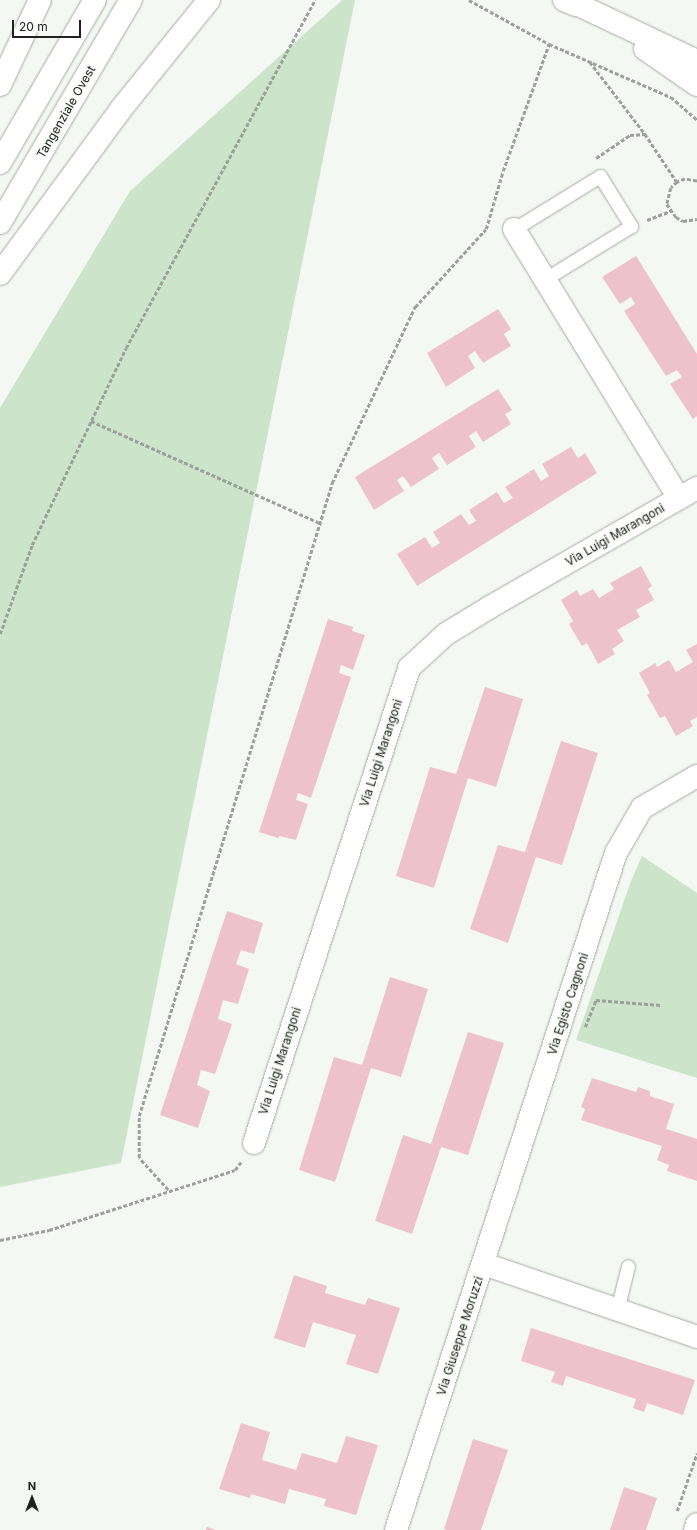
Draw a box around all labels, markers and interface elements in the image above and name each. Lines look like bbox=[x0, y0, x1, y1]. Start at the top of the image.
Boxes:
scale bar bbox=[14, 12, 83, 38]
text: 20 m bbox=[19, 19, 48, 34]
street label: Tangenziale Ovest bbox=[34, 63, 98, 161]
street label: Via Luigi Marangoni bbox=[563, 501, 667, 569]
street label: Via Luigi Marangoni bbox=[357, 697, 405, 809]
street label: Via Egisto Cagnoni bbox=[545, 951, 591, 1057]
street label: Via Luigi Marangoni bbox=[256, 1005, 304, 1117]
street label: Via Giuseppe Moruzzi bbox=[434, 1275, 486, 1397]
north arrow bbox=[12, 1478, 52, 1518]
text: N bbox=[28, 1479, 36, 1493]

